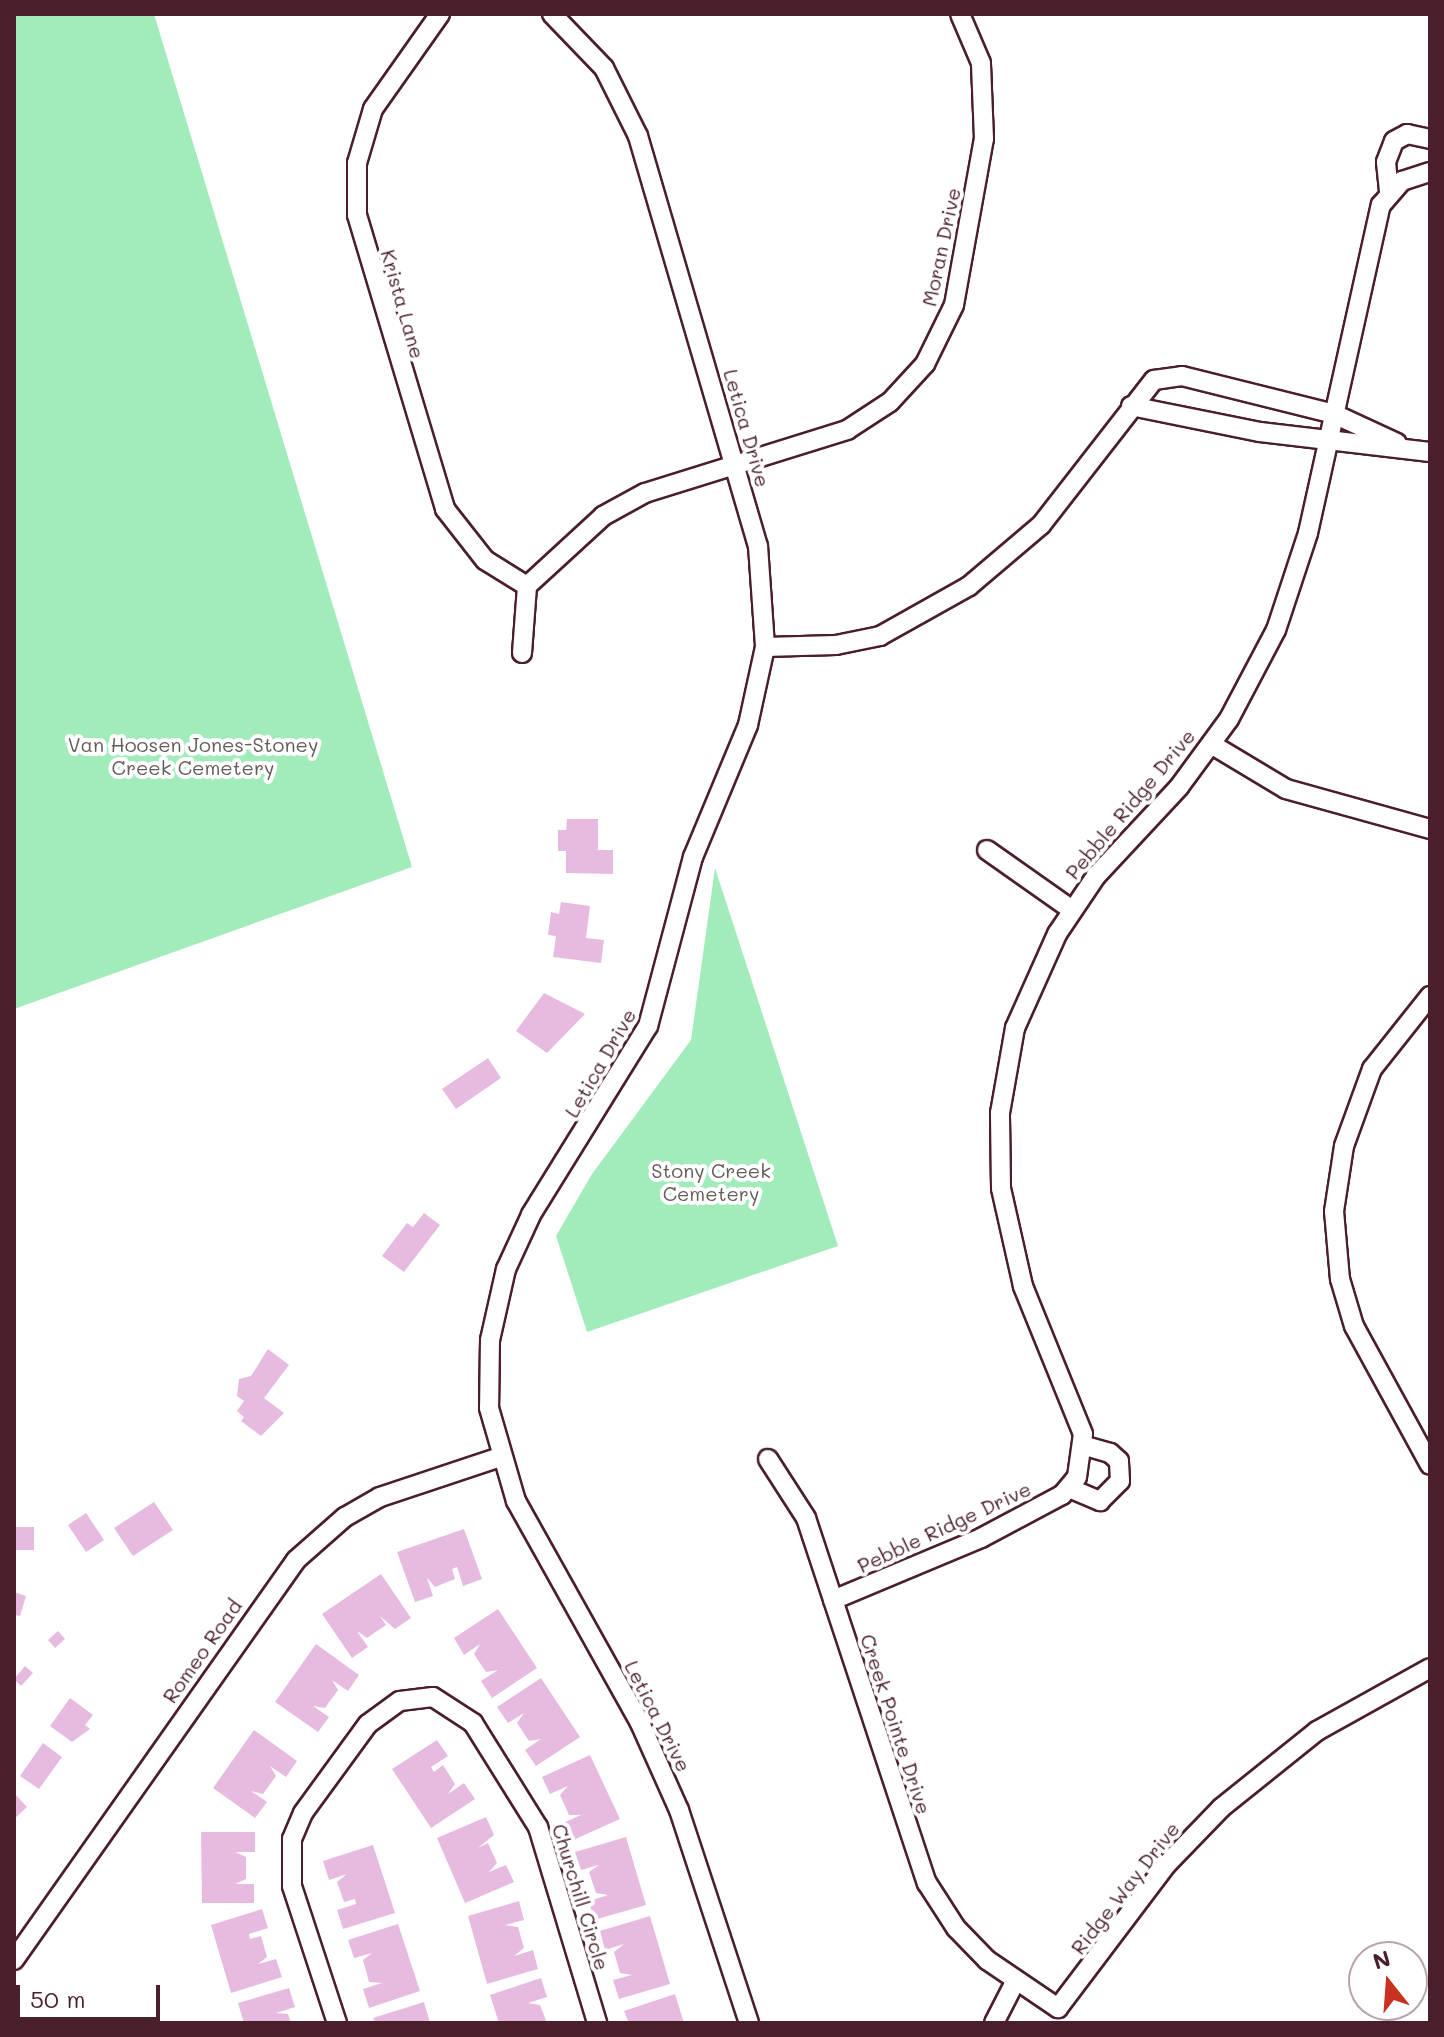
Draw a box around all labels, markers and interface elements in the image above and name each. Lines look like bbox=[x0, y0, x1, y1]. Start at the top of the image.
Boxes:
street label: Moran Drive bbox=[917, 186, 965, 308]
street label: Krista Lane bbox=[376, 247, 430, 361]
street label: Letica Drive bbox=[719, 366, 775, 490]
street label: Pebble Ridge Drive bbox=[1060, 724, 1200, 884]
park label: Van Hoosen Jones-Stoney Creek Cemetery bbox=[68, 732, 318, 779]
street label: Letica Drive bbox=[559, 1004, 641, 1122]
park label: Stony Creek Cemetery bbox=[651, 1159, 771, 1206]
street label: Pebble Ridge Drive bbox=[853, 1476, 1035, 1578]
street label: Romeo Road bbox=[157, 1595, 247, 1707]
street label: Creek Pointe Drive bbox=[856, 1631, 936, 1817]
street label: Letica Drive bbox=[620, 1657, 696, 1775]
street label: Ridge Way Drive bbox=[1066, 1817, 1184, 1959]
street label: Churchill Circle bbox=[547, 1821, 615, 1973]
north arrow bbox=[1348, 1941, 1428, 2021]
text: N bbox=[1369, 1943, 1394, 1976]
scale bar bbox=[20, 1969, 164, 2019]
text: 50 m bbox=[30, 1983, 86, 2014]

